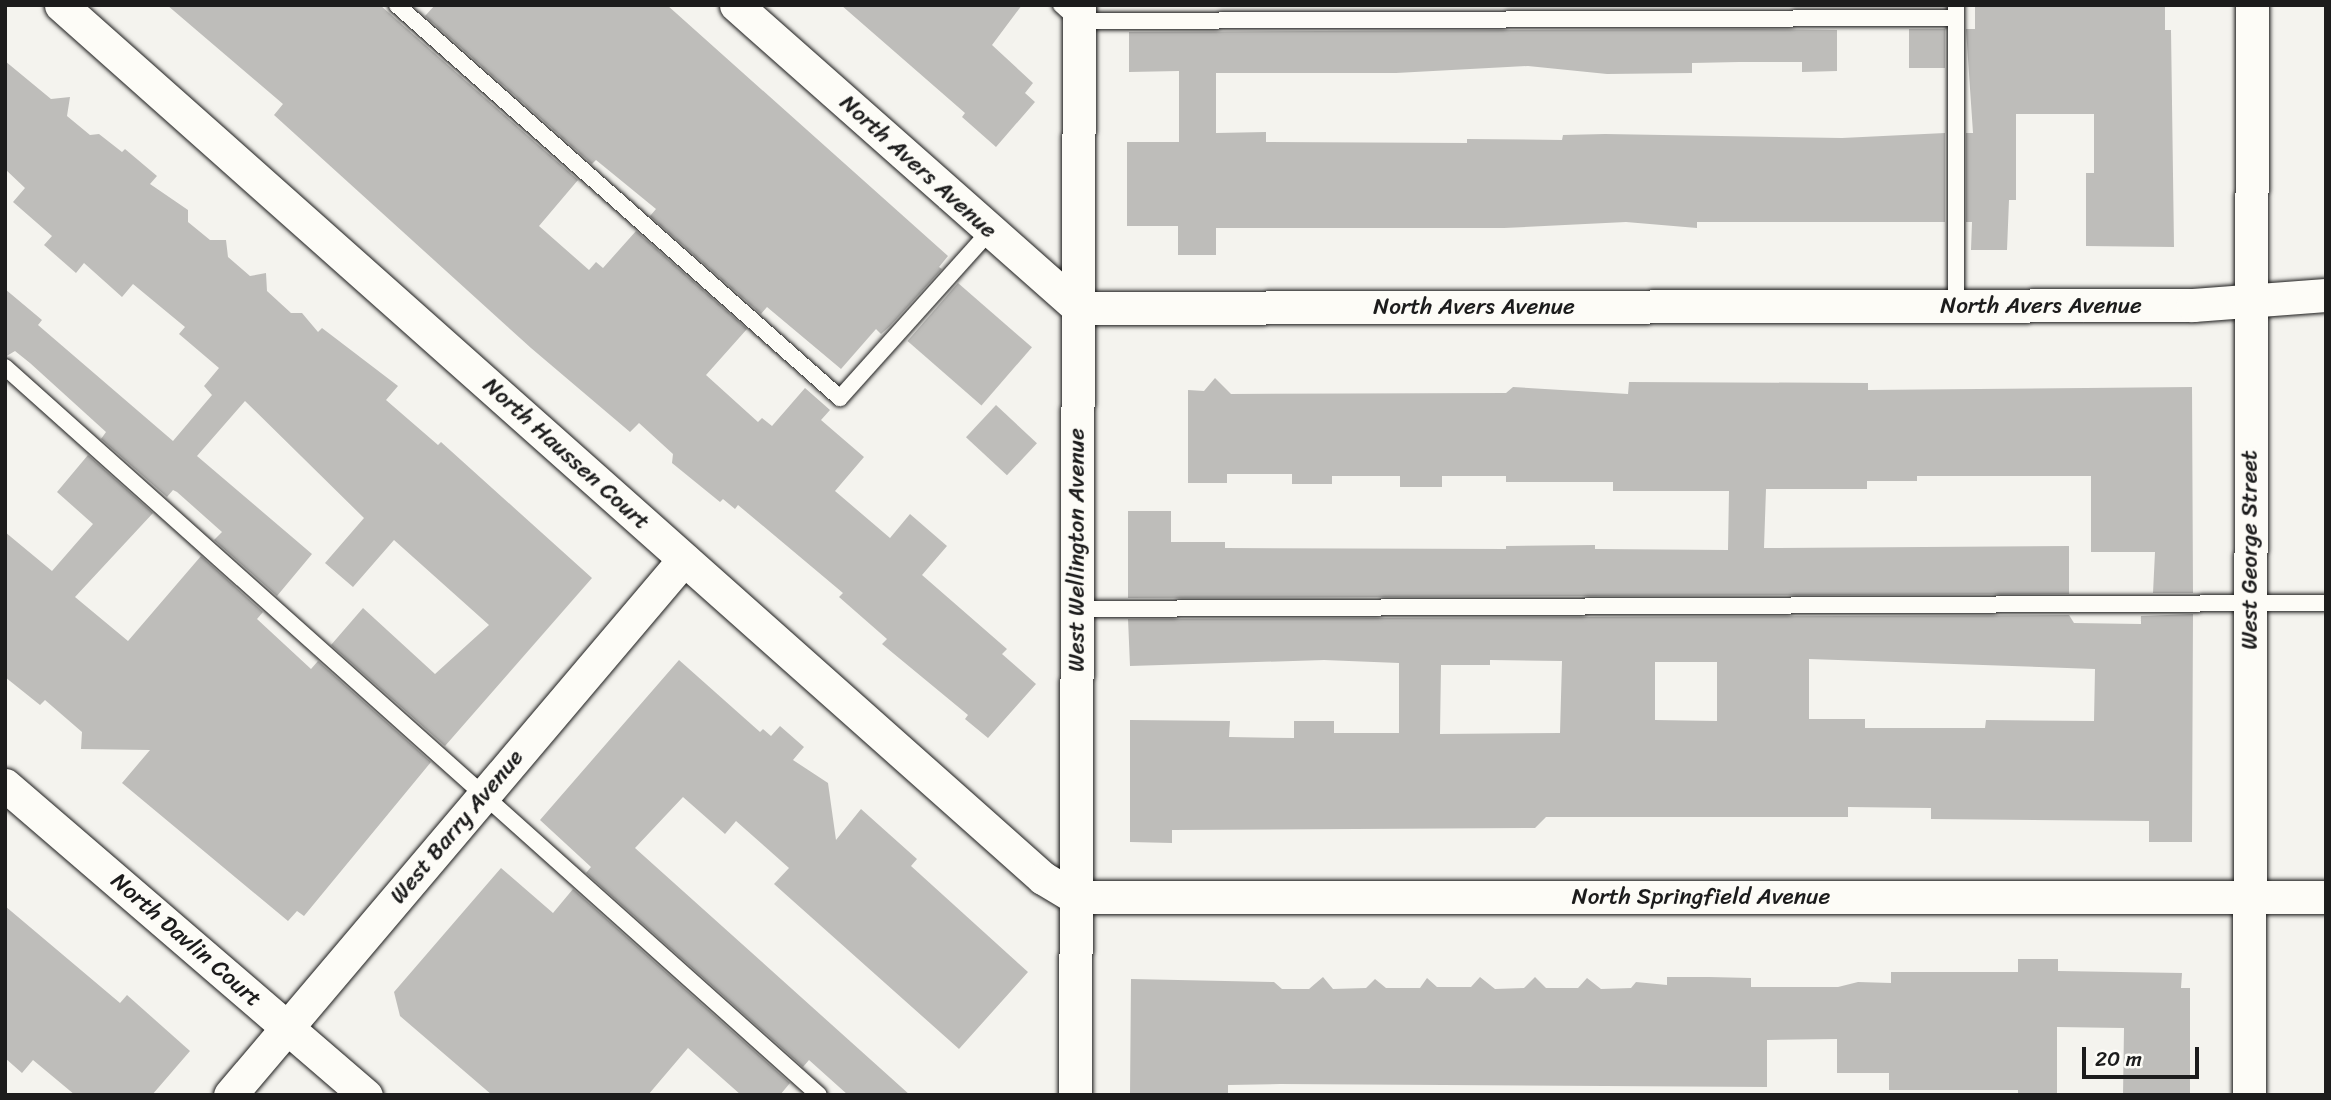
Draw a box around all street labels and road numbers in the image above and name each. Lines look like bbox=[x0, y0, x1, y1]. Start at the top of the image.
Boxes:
street label: North Avers Avenue bbox=[834, 89, 1002, 245]
street label: North Avers Avenue bbox=[1941, 292, 2141, 320]
street label: North Avers Avenue bbox=[1374, 293, 1574, 321]
street label: North Haussen Court bbox=[477, 372, 655, 536]
street label: West Wellington Avenue bbox=[1063, 429, 1091, 671]
street label: West George Street bbox=[2236, 451, 2264, 649]
street label: West Barry Avenue bbox=[385, 744, 529, 910]
street label: North Davlin Court bbox=[105, 867, 267, 1013]
street label: North Springfield Avenue bbox=[1572, 883, 1830, 911]

